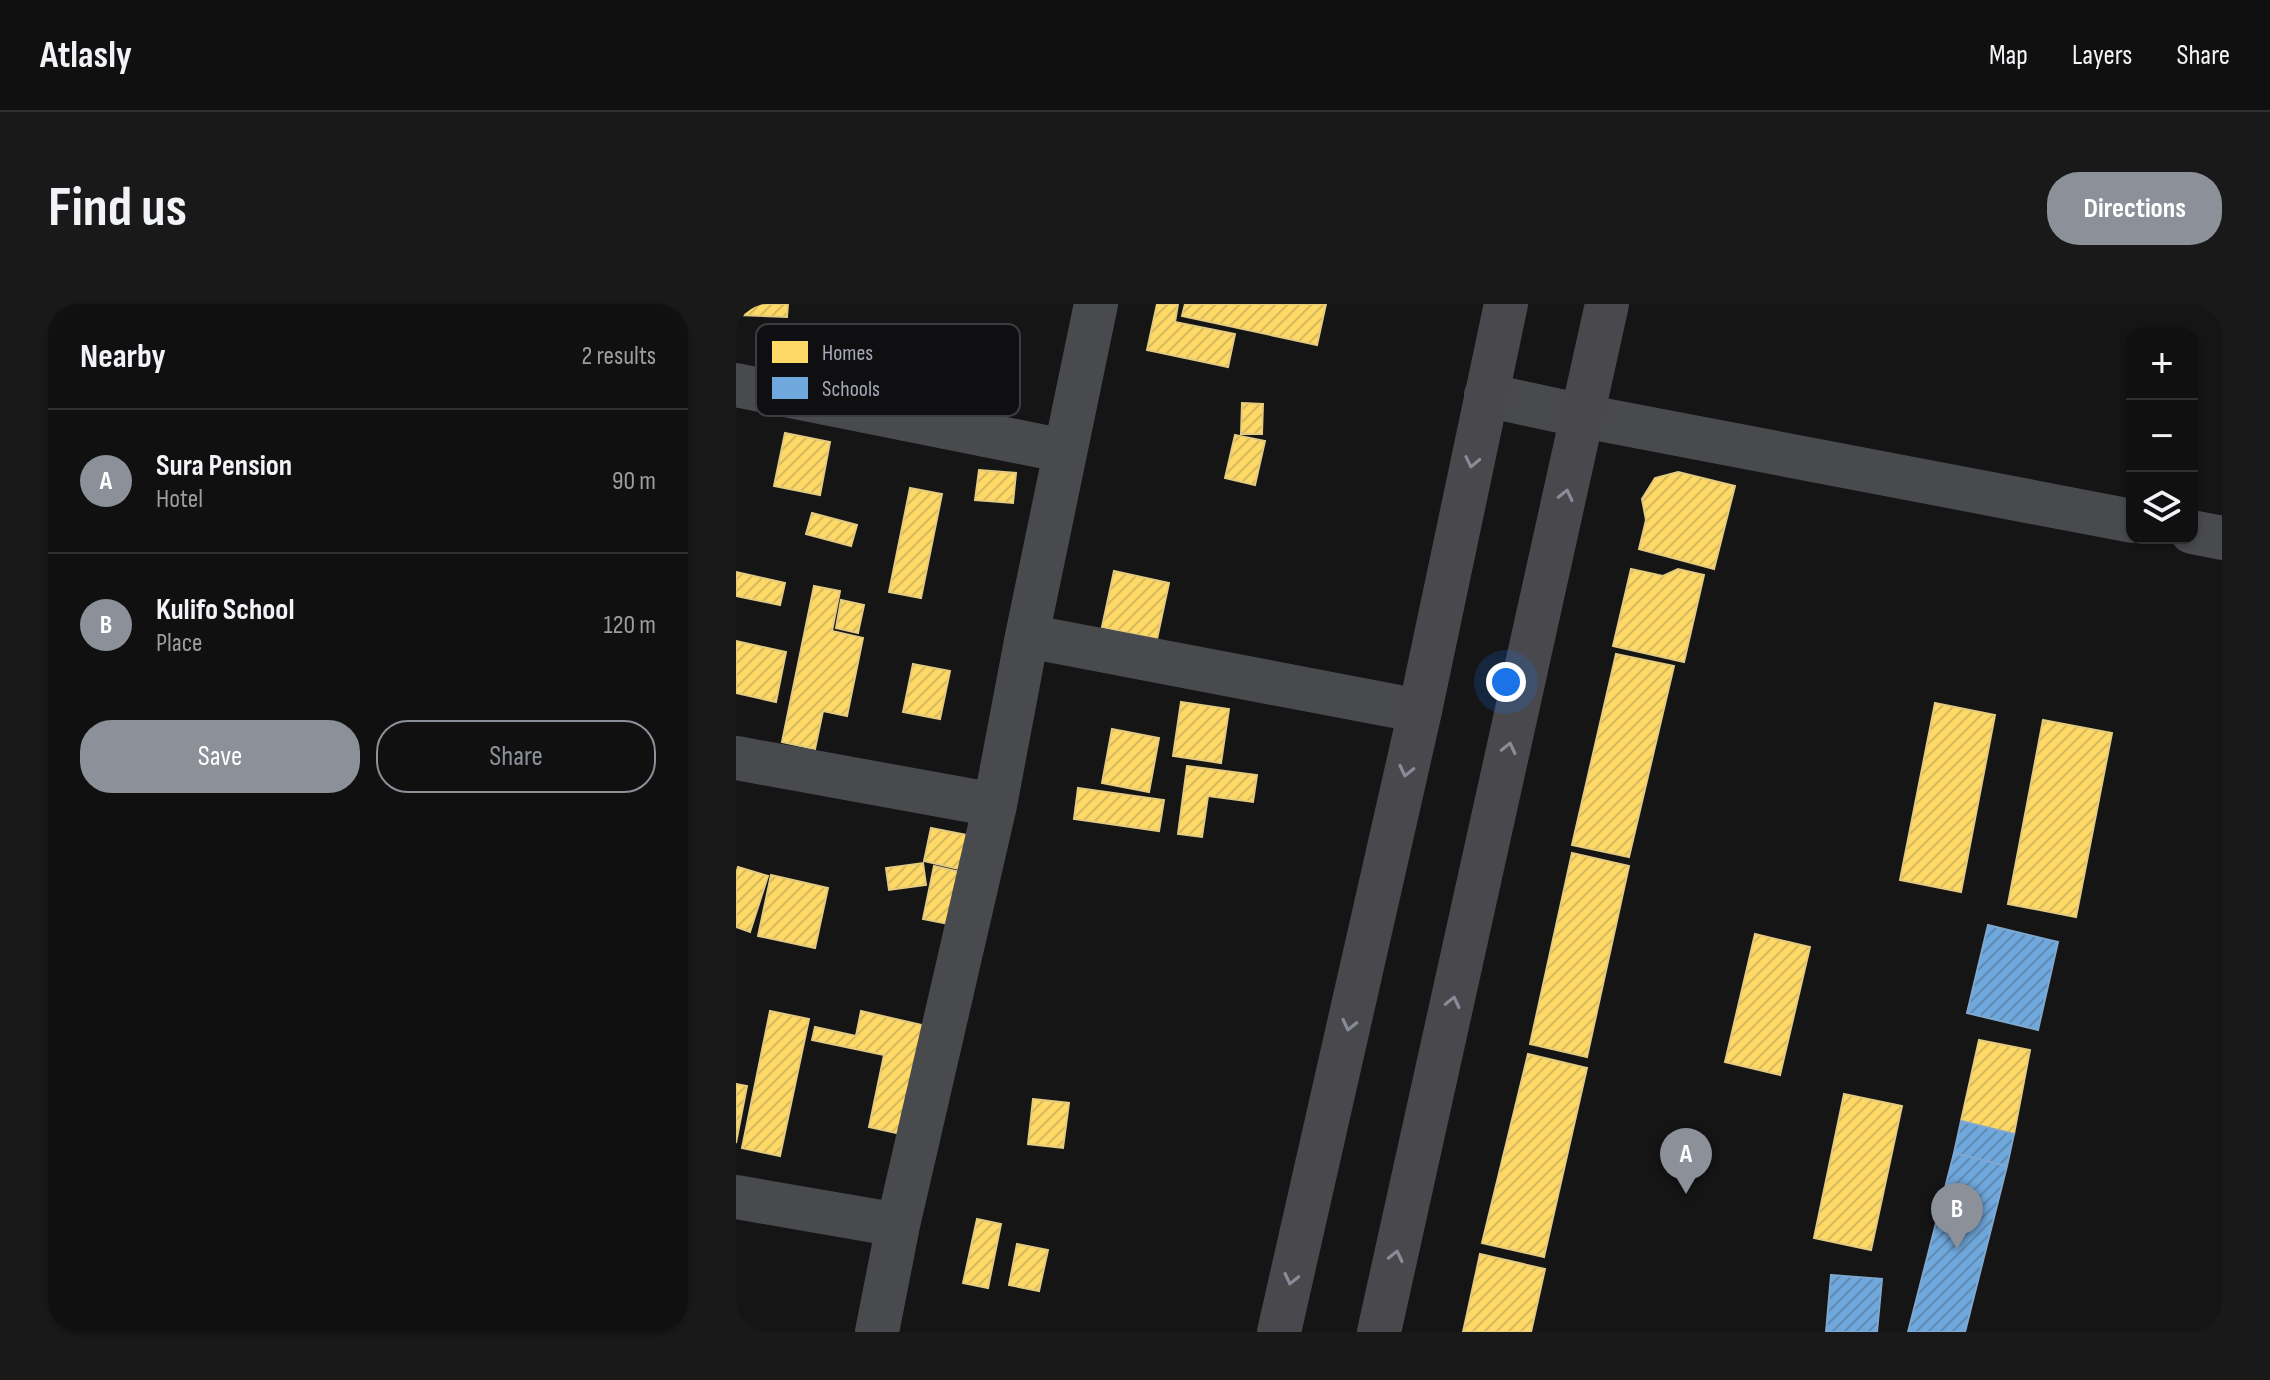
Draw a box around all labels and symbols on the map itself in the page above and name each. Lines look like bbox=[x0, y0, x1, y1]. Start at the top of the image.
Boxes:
legend bbox=[756, 324, 1020, 416]
text: Homes bbox=[822, 340, 873, 367]
text: Schools bbox=[822, 376, 880, 403]
one-way arrow bbox=[1464, 455, 1481, 469]
one-way arrow bbox=[1557, 488, 1574, 502]
your location bbox=[1486, 662, 1526, 702]
one-way arrow bbox=[1500, 742, 1517, 756]
one-way arrow bbox=[1398, 764, 1415, 778]
one-way arrow bbox=[1444, 996, 1461, 1009]
one-way arrow bbox=[1341, 1018, 1358, 1031]
pin: A bbox=[1660, 1128, 1712, 1194]
pin: B bbox=[1931, 1183, 1983, 1249]
one-way arrow bbox=[1387, 1250, 1404, 1263]
one-way arrow bbox=[1283, 1271, 1300, 1285]

